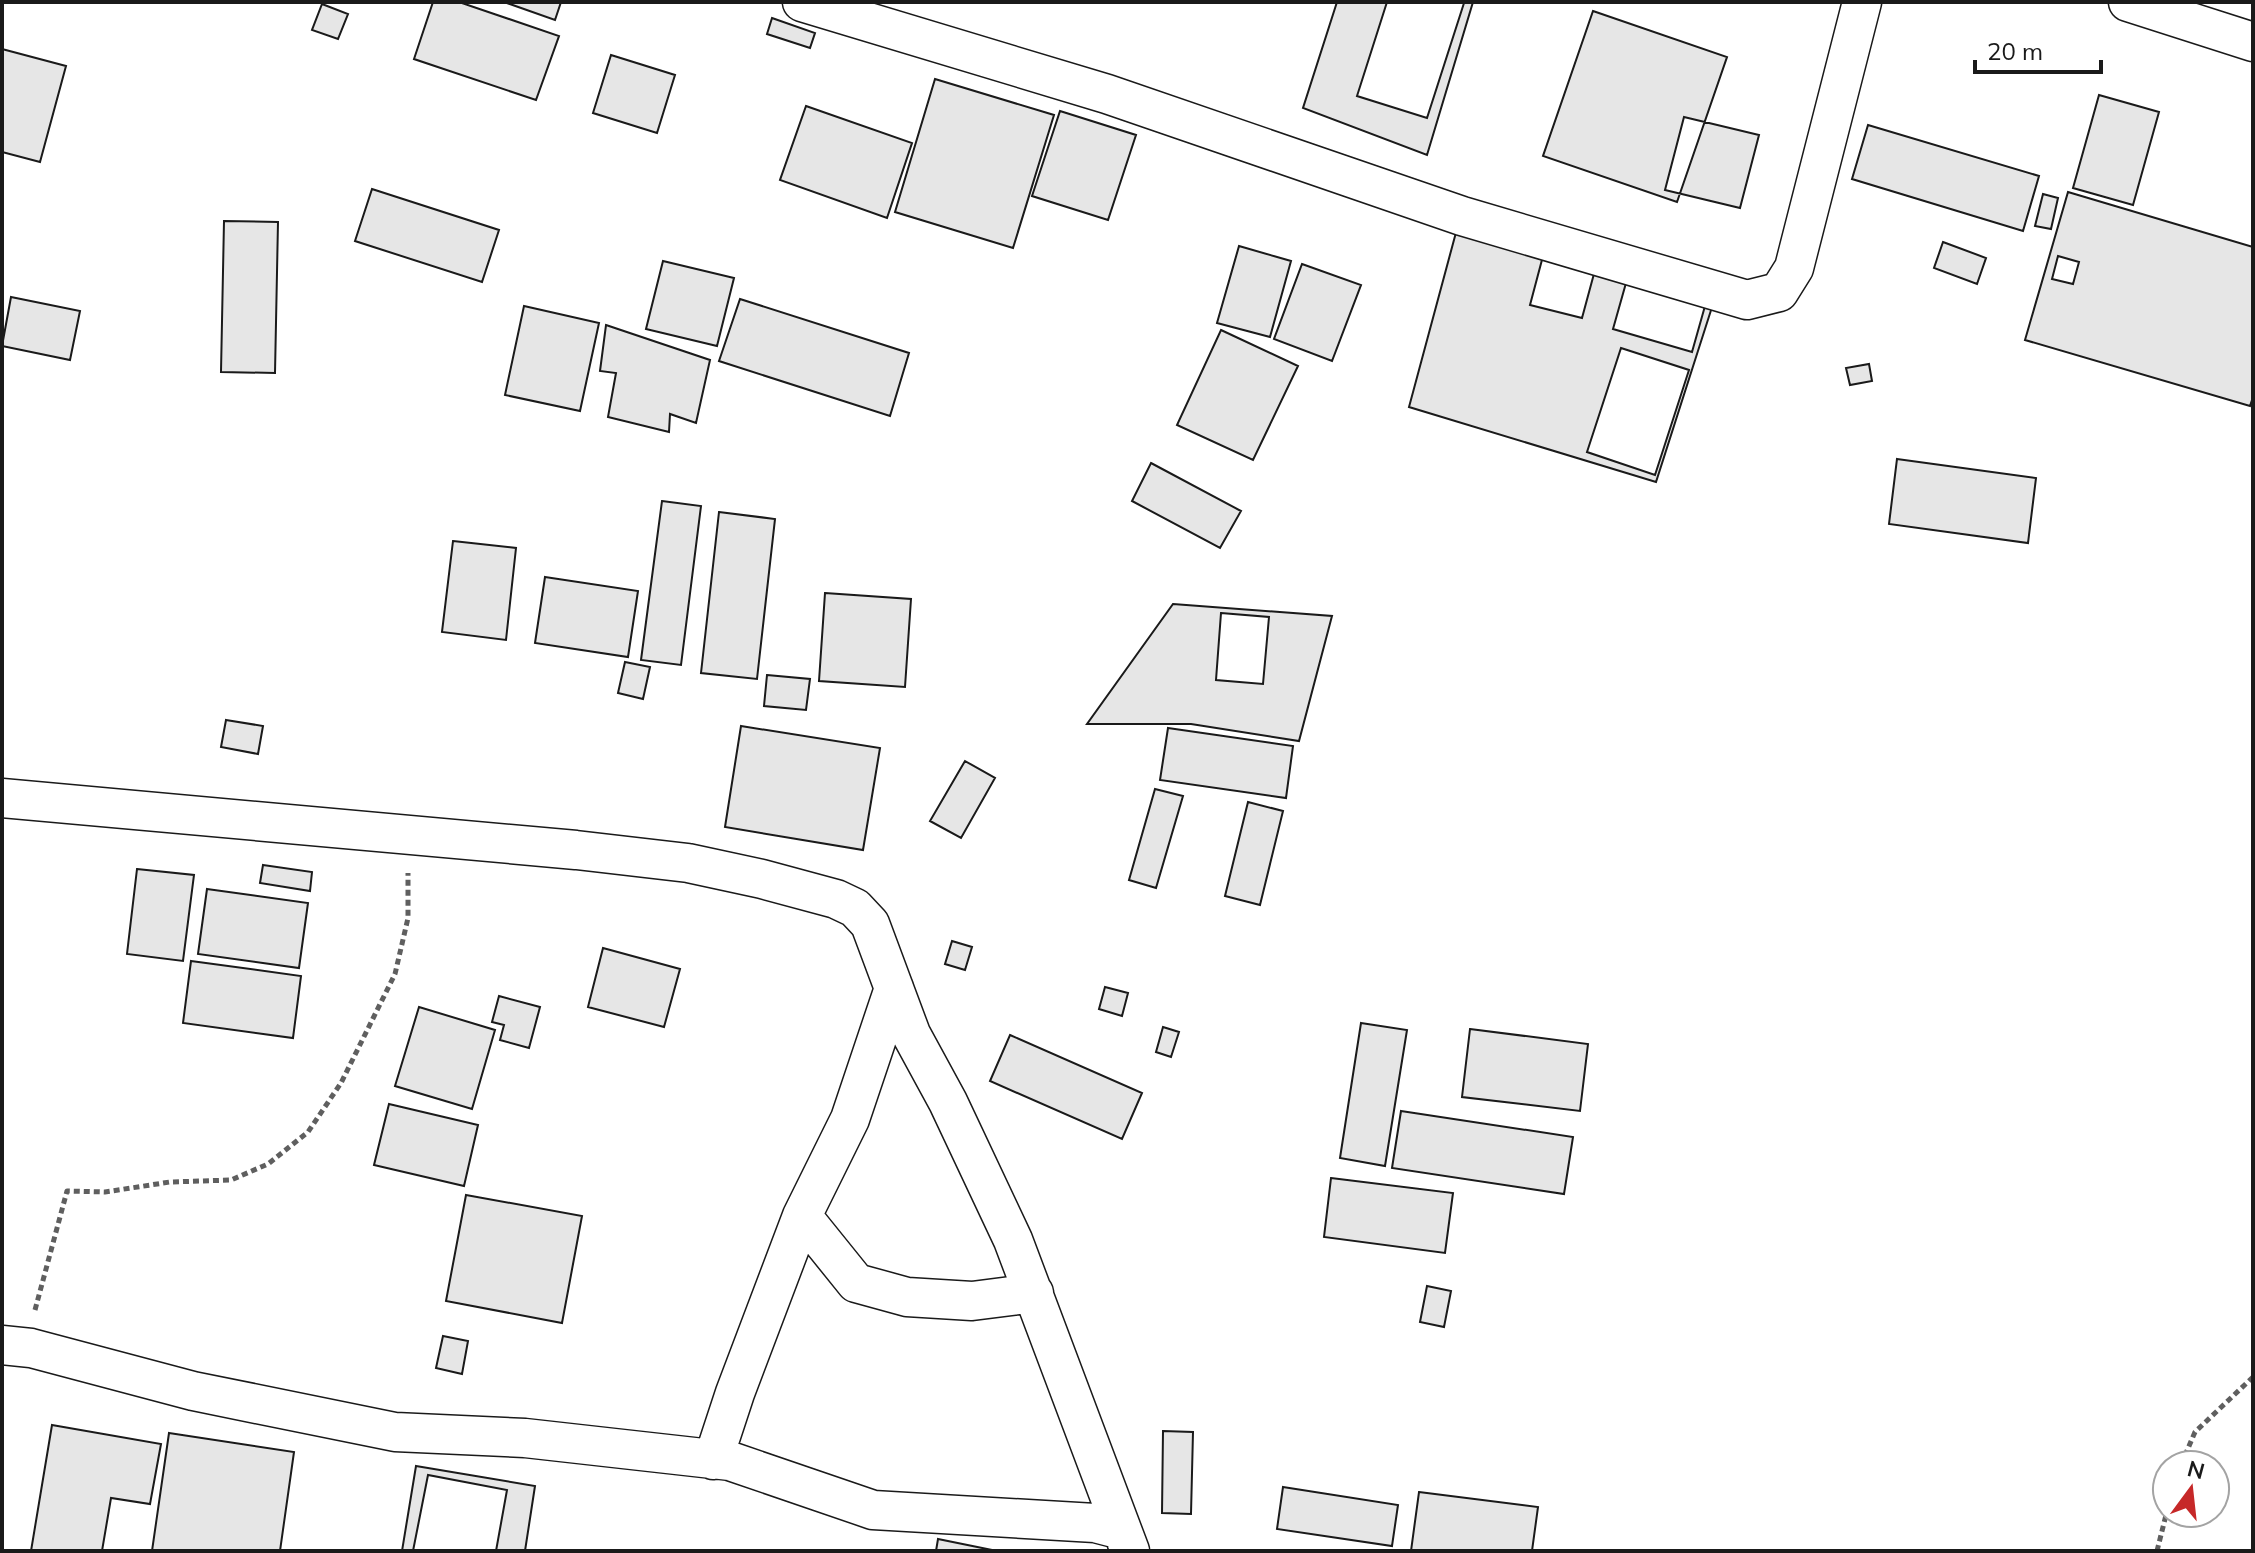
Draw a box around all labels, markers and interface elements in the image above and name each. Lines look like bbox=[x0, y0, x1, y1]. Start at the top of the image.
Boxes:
scale bar bbox=[1975, 24, 2101, 74]
text: 20 m bbox=[1987, 36, 2043, 66]
north arrow bbox=[2151, 1449, 2231, 1529]
text: N bbox=[2185, 1454, 2208, 1485]

